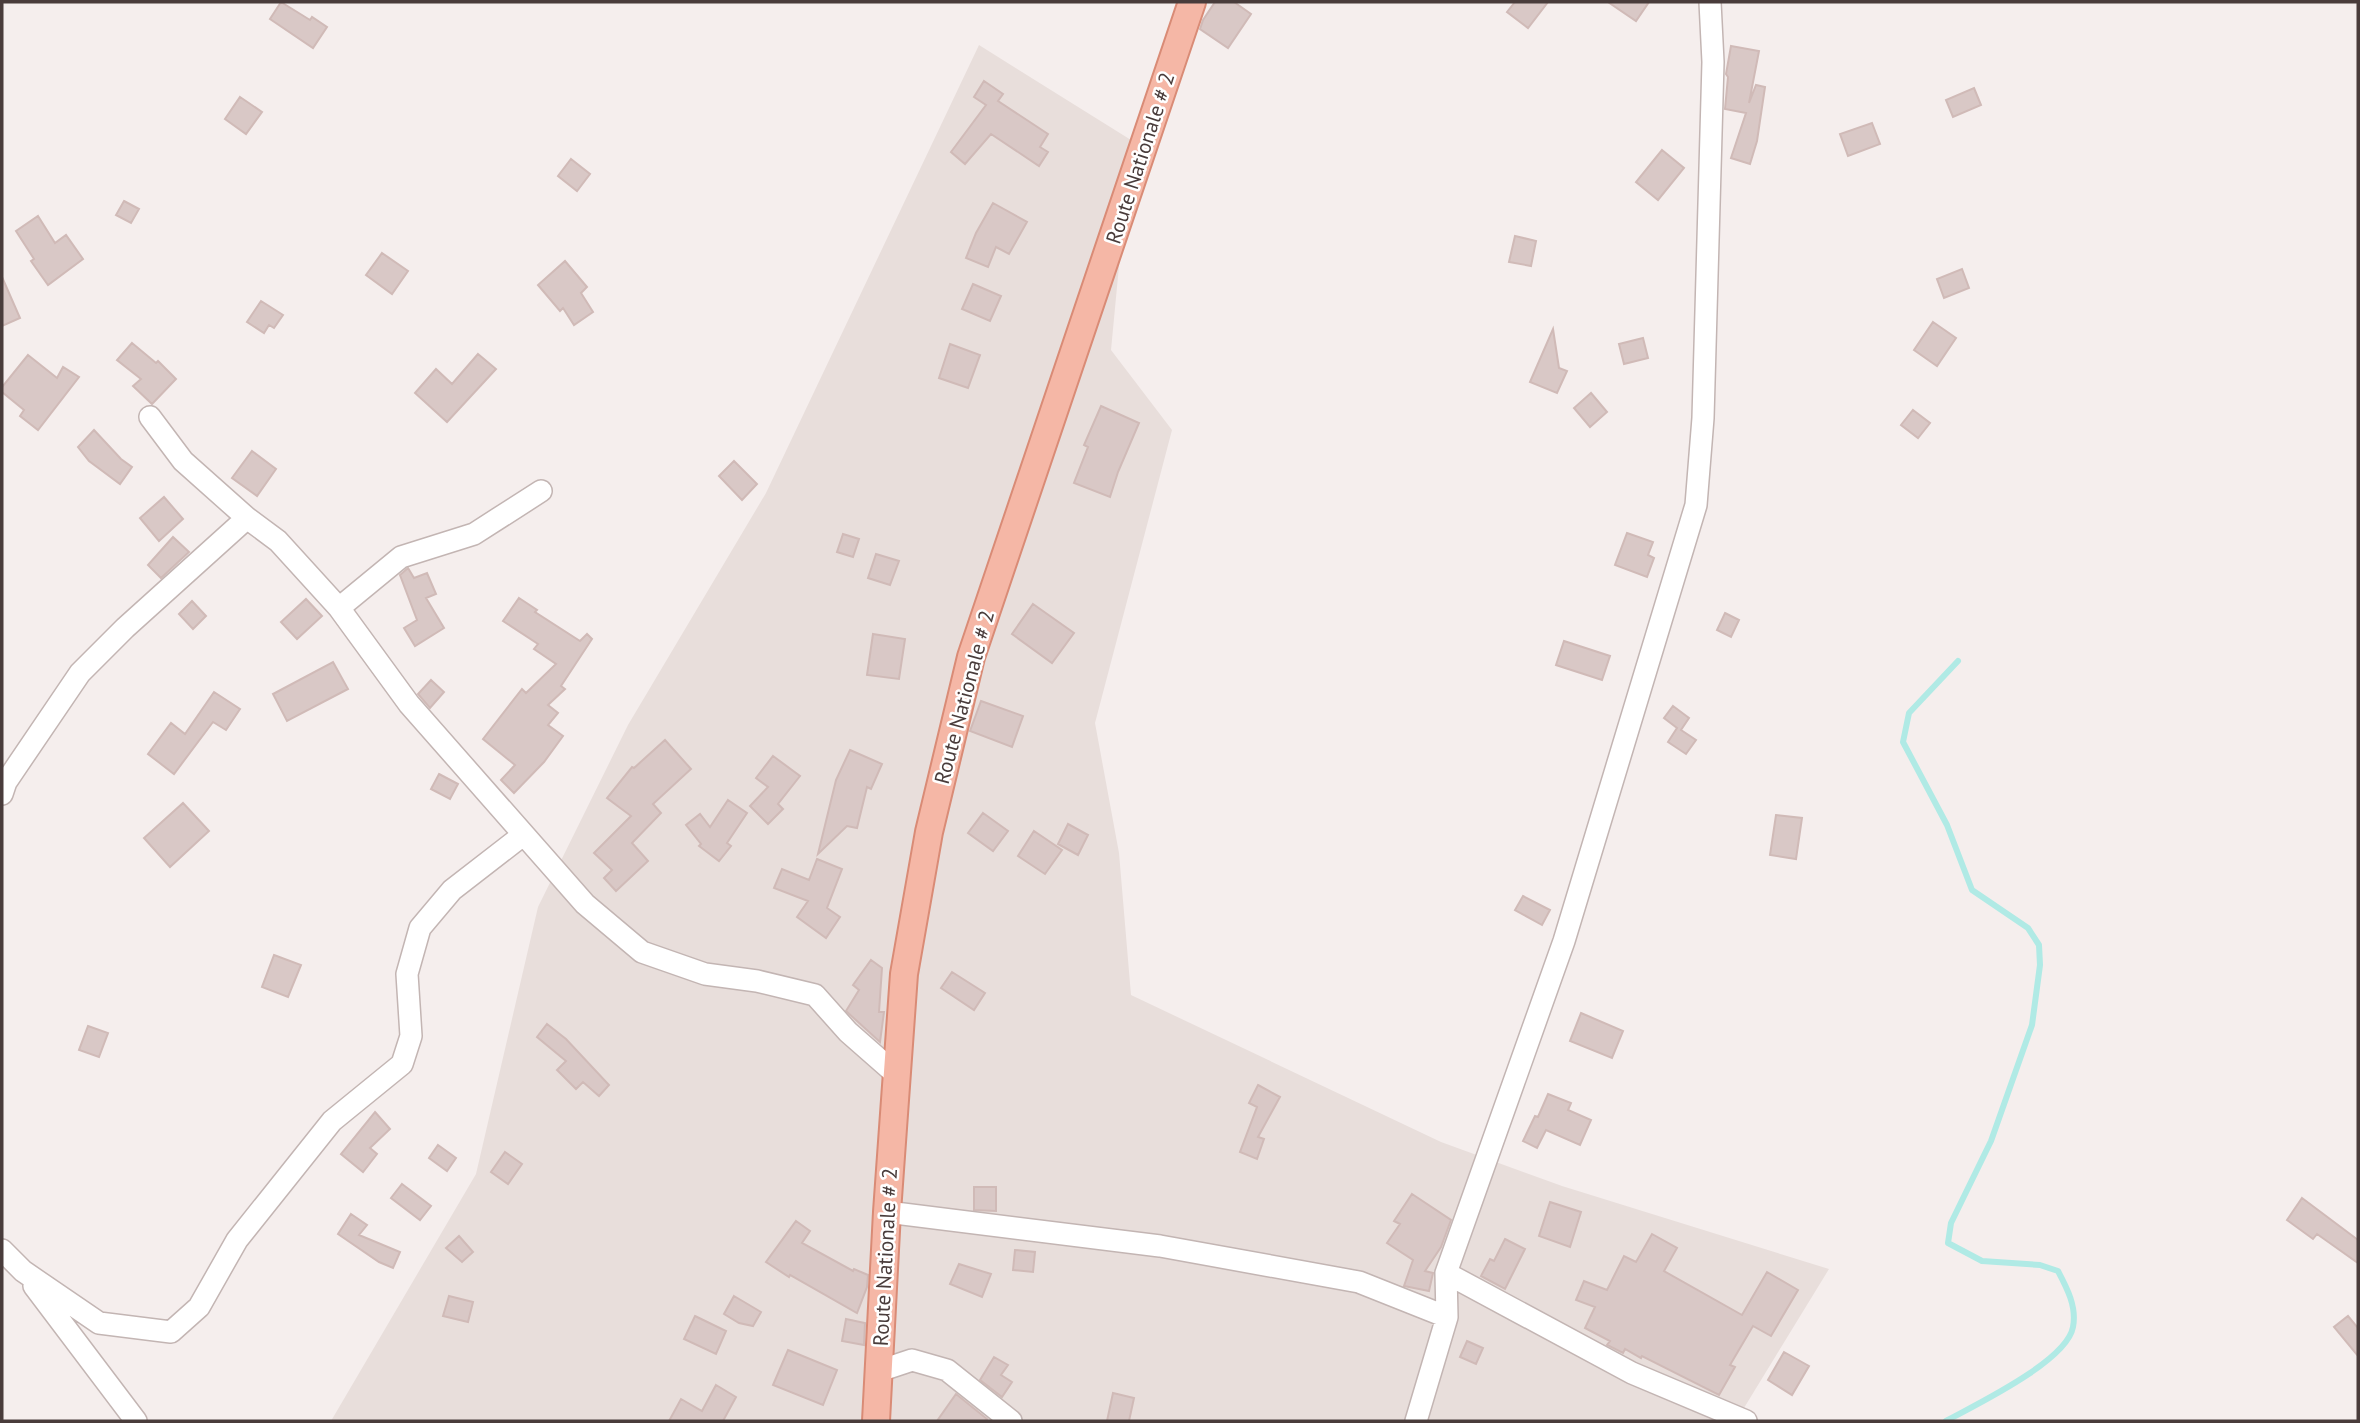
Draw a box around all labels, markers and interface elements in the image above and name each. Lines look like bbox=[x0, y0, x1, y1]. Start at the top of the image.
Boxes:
street label: Route Nationale # 2 bbox=[1100, 69, 1180, 247]
street label: Route Nationale # 2 bbox=[928, 607, 1000, 787]
street label: Route Nationale # 2 bbox=[867, 1167, 903, 1347]

